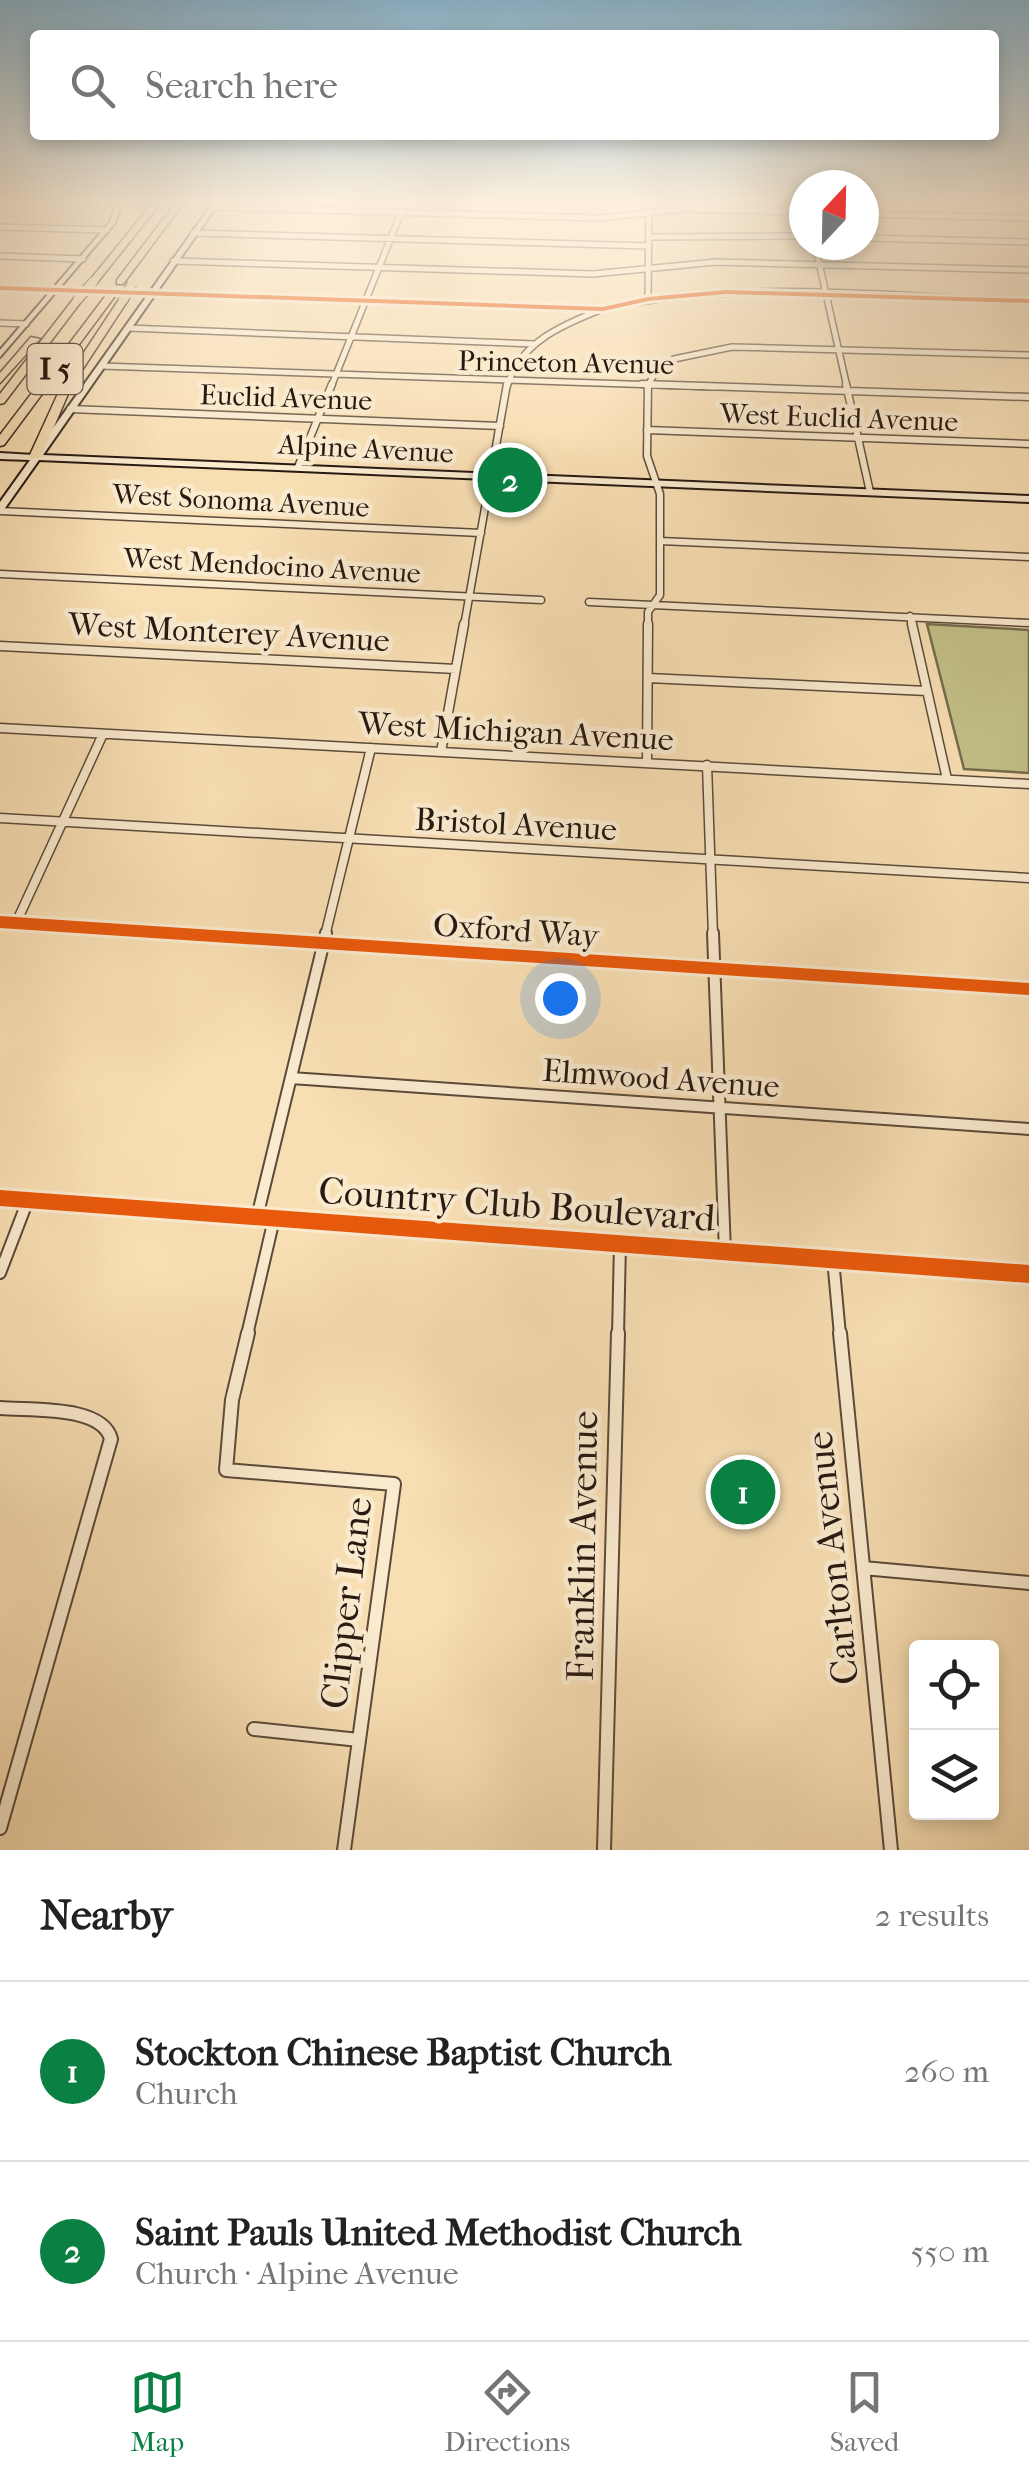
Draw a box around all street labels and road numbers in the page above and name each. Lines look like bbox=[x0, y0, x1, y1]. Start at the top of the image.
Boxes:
road number: I 5 bbox=[28, 344, 82, 394]
street label: Princeton Avenue bbox=[458, 344, 674, 381]
street label: Euclid Avenue bbox=[199, 378, 373, 417]
street label: West Euclid Avenue bbox=[718, 397, 959, 438]
street label: Alpine Avenue bbox=[276, 427, 455, 470]
street label: West Sonoma Avenue bbox=[111, 477, 370, 524]
street label: West Mendocino Avenue bbox=[121, 541, 422, 590]
street label: West Monterey Avenue bbox=[66, 606, 391, 659]
street label: West Michigan Avenue bbox=[356, 705, 675, 758]
street label: Bristol Avenue bbox=[414, 801, 618, 848]
street label: Oxford Way bbox=[432, 906, 601, 955]
street label: Elmwood Avenue bbox=[541, 1052, 781, 1105]
street label: Country Club Boulevard bbox=[317, 1168, 717, 1241]
street label: Franklin Avenue bbox=[558, 1410, 607, 1682]
street label: Carlton Avenue bbox=[797, 1429, 868, 1687]
street label: Clipper Lane bbox=[311, 1495, 382, 1711]

